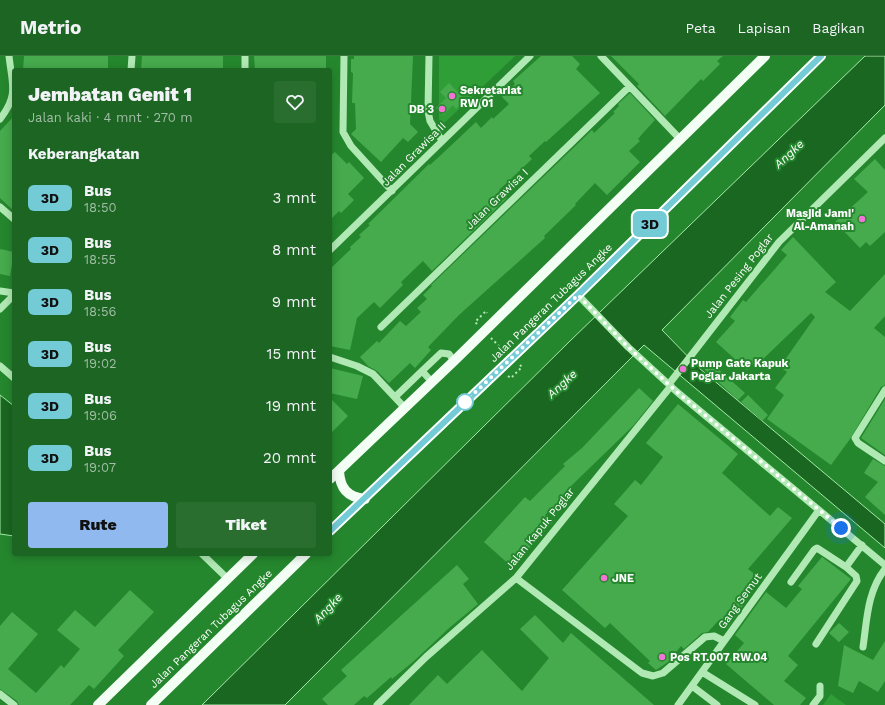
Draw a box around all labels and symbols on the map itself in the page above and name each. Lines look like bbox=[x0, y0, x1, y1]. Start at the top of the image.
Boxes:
place label: Sekretariat RW 01 bbox=[460, 84, 522, 110]
marker: Sekretariat RW 01 bbox=[447, 91, 457, 101]
place label: DB 3 bbox=[409, 103, 434, 116]
marker: DB 3 bbox=[437, 104, 447, 114]
street label: Jalan Grawisa II bbox=[379, 119, 449, 189]
water label: Angke bbox=[771, 137, 807, 172]
street label: Jalan Grawisa I bbox=[463, 166, 531, 232]
place label: Masjid Jami' Al-Amanah bbox=[786, 207, 854, 233]
line badge: 3D bbox=[632, 211, 668, 237]
marker: Masjid Jami' Al-Amanah bbox=[857, 214, 867, 224]
street label: Jalan Pesing Poglar bbox=[702, 231, 776, 321]
street label: Jalan Pangeran Tubagus Angke bbox=[487, 241, 615, 365]
place label: Pump Gate Kapuk Poglar Jakarta bbox=[691, 357, 789, 383]
marker: Pump Gate Kapuk Poglar Jakarta bbox=[678, 364, 688, 374]
water label: Angke bbox=[544, 367, 580, 402]
unlabelled marker bbox=[456, 393, 474, 411]
street label: Jalan Kapuk Poglar bbox=[503, 485, 578, 573]
your location bbox=[831, 518, 851, 538]
street label: Jalan Pangeran Tubagus Angke bbox=[147, 567, 275, 691]
street label: Gang Semut bbox=[715, 570, 765, 631]
place label: JNE bbox=[612, 572, 634, 585]
marker: JNE bbox=[599, 573, 609, 583]
water label: Angke bbox=[310, 590, 345, 626]
place label: Pos RT.007 RW.04 bbox=[670, 651, 767, 664]
marker: Pos RT.007 RW.04 bbox=[657, 652, 667, 662]

